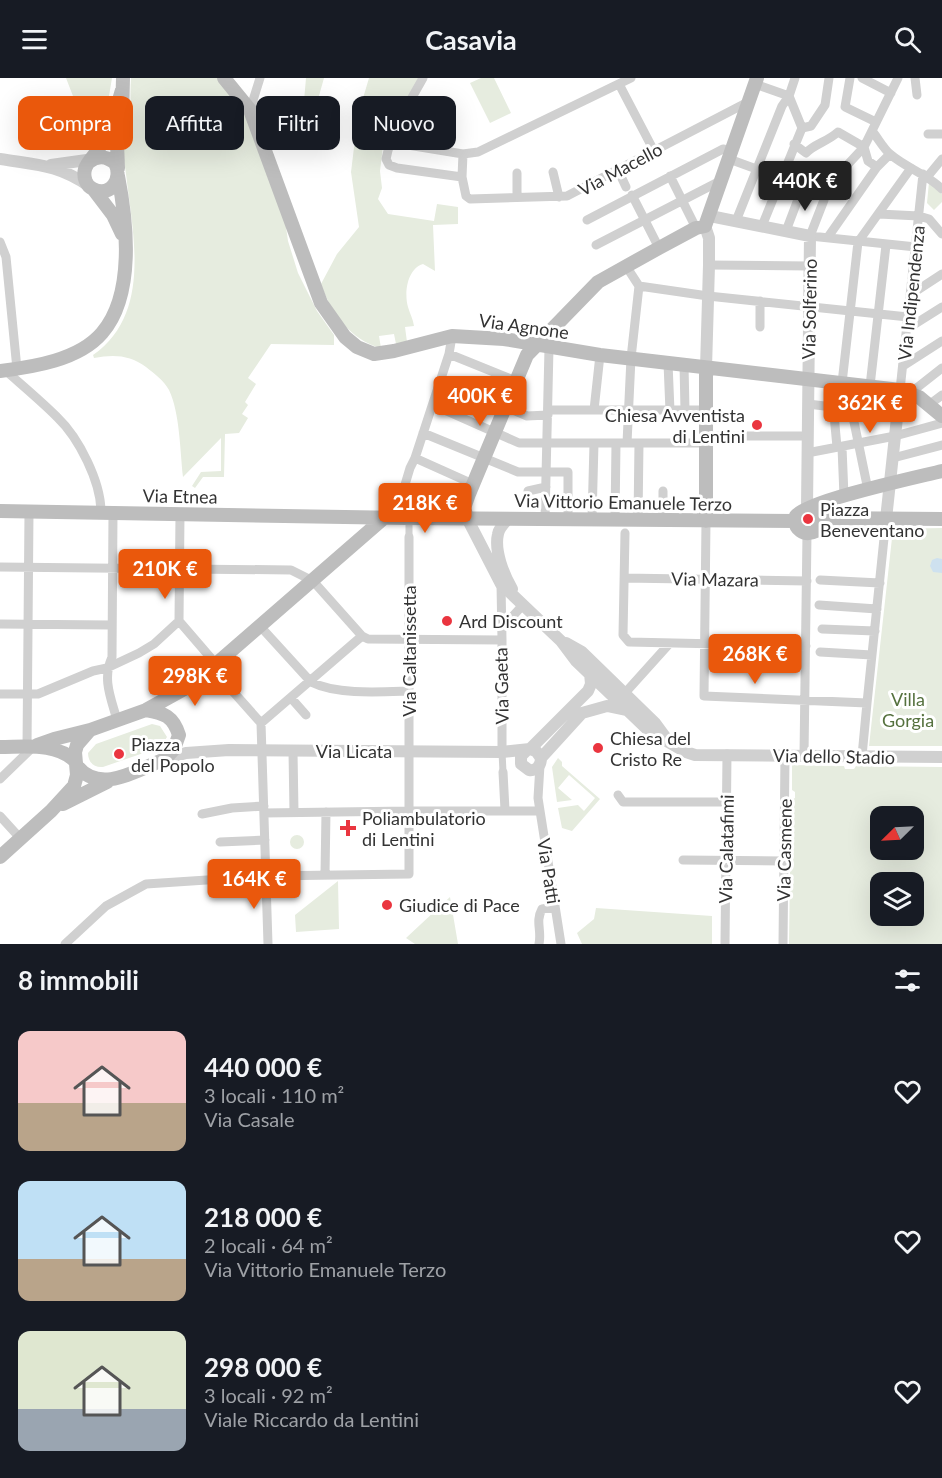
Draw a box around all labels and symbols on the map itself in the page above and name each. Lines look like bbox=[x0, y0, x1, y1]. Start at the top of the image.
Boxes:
street label: Via Macello bbox=[574, 138, 666, 200]
pin: 440K € bbox=[756, 161, 854, 212]
street label: Via Indipendenza bbox=[893, 224, 929, 362]
street label: Via Solferino bbox=[797, 258, 821, 360]
street label: Via Agnone bbox=[478, 309, 570, 343]
pin: 400K € bbox=[431, 376, 529, 427]
pin: 362K € bbox=[821, 383, 919, 434]
place label: Chiesa Avventista di Lentini bbox=[605, 404, 745, 447]
marker: Chiesa Avventista di Lentini bbox=[750, 418, 764, 432]
pin: 218K € bbox=[376, 483, 474, 534]
street label: Via Etnea bbox=[142, 484, 218, 508]
street label: Via Vittorio Emanuele Terzo bbox=[514, 489, 732, 515]
place label: Piazza Beneventano bbox=[820, 498, 924, 541]
marker: Piazza Beneventano bbox=[801, 512, 815, 526]
pin: 210K € bbox=[116, 549, 214, 600]
street label: Via Mazara bbox=[671, 567, 759, 591]
street label: Via Caltanissetta bbox=[398, 585, 420, 717]
place label: Ard Discount bbox=[459, 610, 563, 632]
marker: Ard Discount bbox=[440, 614, 454, 628]
pin: 268K € bbox=[706, 634, 804, 685]
street label: Via Gaeta bbox=[489, 647, 513, 725]
pin: 298K € bbox=[146, 656, 244, 707]
park label: Villa Gorgia bbox=[882, 688, 934, 731]
place label: Chiesa del Cristo Re bbox=[610, 727, 691, 770]
place label: Piazza del Popolo bbox=[131, 733, 215, 776]
street label: Via Licata bbox=[316, 740, 392, 762]
marker: Chiesa del Cristo Re bbox=[591, 741, 605, 755]
street label: Via dello Stadio bbox=[773, 744, 895, 768]
marker: Piazza del Popolo bbox=[112, 747, 126, 761]
street label: Via Calatafimi bbox=[714, 794, 738, 904]
street label: Via Casmene bbox=[772, 798, 796, 902]
north arrow bbox=[870, 806, 924, 860]
place label: Poliambulatorio di Lentini bbox=[362, 807, 486, 850]
marker: Poliambulatorio di Lentini bbox=[339, 819, 357, 837]
street label: Via Patti bbox=[533, 837, 565, 905]
pin: 164K € bbox=[205, 859, 303, 910]
place label: Giudice di Pace bbox=[399, 894, 520, 916]
marker: Giudice di Pace bbox=[380, 898, 394, 912]

